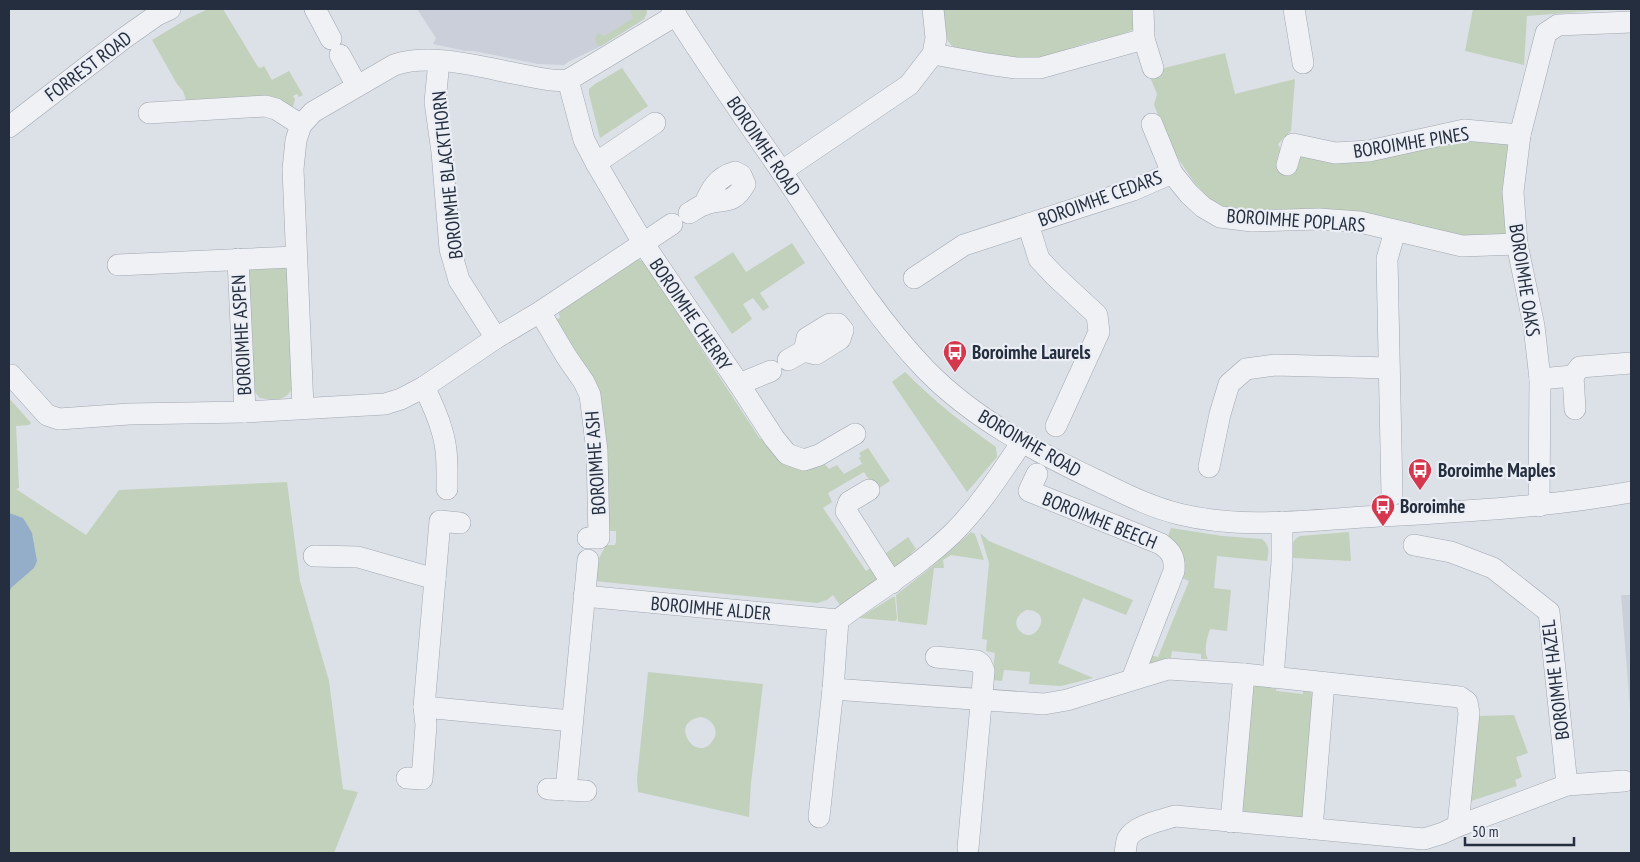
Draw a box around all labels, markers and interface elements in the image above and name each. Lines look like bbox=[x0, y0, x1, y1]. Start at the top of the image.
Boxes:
street label: FORREST ROAD bbox=[40, 26, 136, 106]
street label: BOROIMHE BLACKTHORN bbox=[426, 90, 468, 260]
street label: BOROIMHE ROAD bbox=[722, 92, 806, 200]
street label: BOROIMHE PINES bbox=[1351, 121, 1471, 163]
street label: BOROIMHE CEDARS bbox=[1035, 164, 1165, 232]
street label: BOROIMHE POPLARS bbox=[1226, 203, 1366, 237]
street label: BOROIMHE OAKS bbox=[1504, 222, 1546, 338]
street label: BOROIMHE CHERRY bbox=[645, 253, 738, 375]
street label: BOROIMHE ASPEN bbox=[226, 274, 256, 396]
bus stop icon: Boroimhe Laurels bbox=[942, 339, 968, 373]
place label: Boroimhe Laurels bbox=[972, 340, 1091, 364]
street label: BOROIMHE ROAD bbox=[974, 404, 1086, 482]
street label: BOROIMHE ASH bbox=[579, 410, 611, 516]
bus stop icon: Boroimhe Maples bbox=[1407, 457, 1433, 491]
place label: Boroimhe Maples bbox=[1438, 458, 1556, 482]
street label: BOROIMHE BEECH bbox=[1039, 486, 1161, 554]
bus stop icon: Boroimhe bbox=[1370, 493, 1396, 527]
place label: Boroimhe bbox=[1400, 494, 1465, 518]
street label: BOROIMHE ALDER bbox=[650, 591, 772, 625]
street label: BOROIMHE HAZEL bbox=[1536, 619, 1574, 741]
scale bar bbox=[1465, 814, 1574, 846]
text: 50 m bbox=[1472, 822, 1498, 841]

